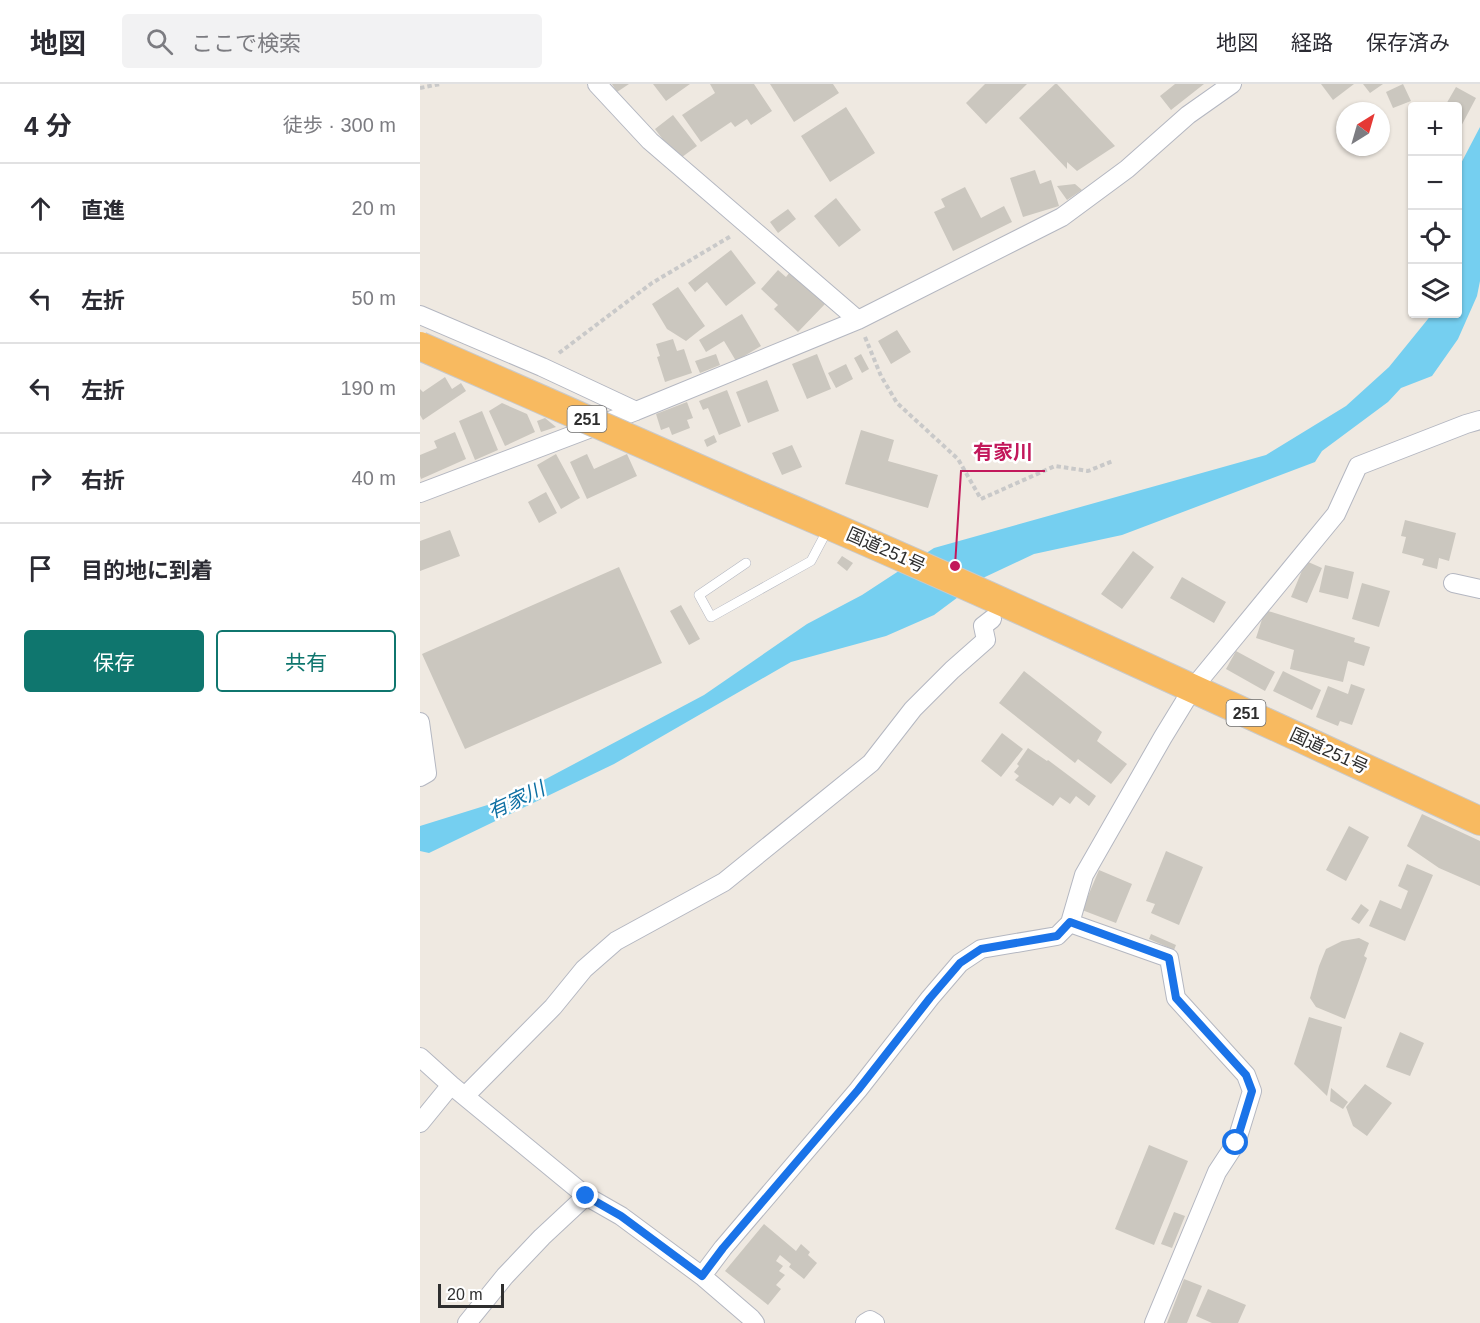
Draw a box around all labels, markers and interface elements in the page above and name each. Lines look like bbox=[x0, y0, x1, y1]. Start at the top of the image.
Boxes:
search box bbox=[122, 14, 542, 68]
icon: search bbox=[143, 25, 176, 58]
text: 地図 bbox=[30, 28, 86, 59]
text: ここで検索 bbox=[191, 31, 301, 56]
text: 地図 bbox=[1216, 31, 1258, 54]
text: 経路 bbox=[1291, 31, 1333, 54]
text: 保存済み bbox=[1366, 31, 1450, 54]
north arrow bbox=[1336, 102, 1390, 156]
map controls bbox=[1408, 102, 1462, 318]
button: + bbox=[1408, 102, 1462, 156]
text: 4 分 bbox=[24, 111, 72, 141]
text: 徒歩 · 300 m bbox=[283, 114, 396, 136]
button: − bbox=[1408, 156, 1462, 210]
icon: ahead bbox=[24, 192, 57, 225]
text: 20 m bbox=[352, 197, 396, 219]
text: 直進 bbox=[81, 198, 125, 223]
button: locate bbox=[1408, 210, 1462, 264]
button: layers bbox=[1408, 264, 1462, 318]
icon: left bbox=[24, 282, 57, 315]
text: 50 m bbox=[352, 287, 396, 309]
text: 左折 bbox=[81, 288, 125, 313]
icon: left bbox=[24, 372, 57, 405]
text: 190 m bbox=[340, 377, 396, 399]
text: 左折 bbox=[81, 378, 125, 403]
road number: 251 bbox=[568, 406, 606, 432]
callout: 有家川 bbox=[961, 433, 1045, 471]
text: 有家川 bbox=[973, 441, 1033, 463]
icon: right bbox=[24, 462, 57, 495]
text: 40 m bbox=[352, 467, 396, 489]
text: 右折 bbox=[81, 468, 125, 493]
street label: 国道251号 bbox=[844, 524, 928, 576]
icon: arrive bbox=[24, 552, 57, 585]
text: 目的地に到着 bbox=[81, 558, 213, 583]
button: 保存 bbox=[24, 630, 204, 692]
button: 共有 bbox=[216, 630, 396, 692]
road number: 251 bbox=[1226, 700, 1266, 726]
street label: 国道251号 bbox=[1287, 724, 1371, 778]
water label: 有家川 bbox=[484, 777, 550, 823]
route start bbox=[1222, 1129, 1248, 1155]
route end bbox=[572, 1182, 598, 1208]
scale bar bbox=[438, 1281, 504, 1308]
text: 20 m bbox=[447, 1286, 483, 1303]

